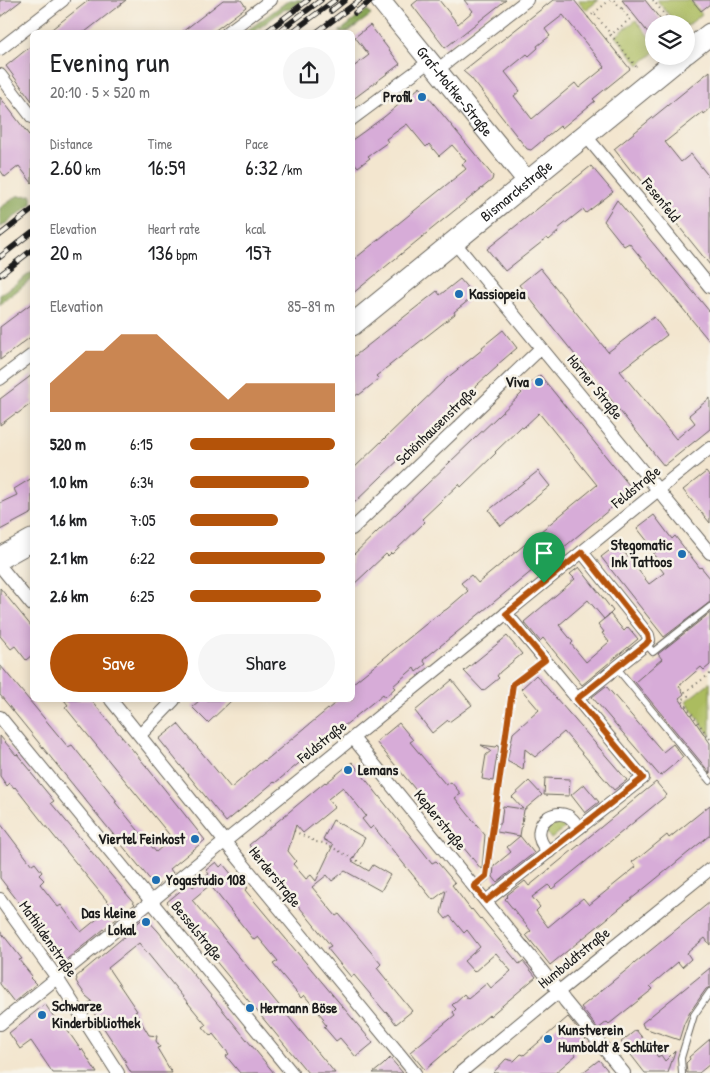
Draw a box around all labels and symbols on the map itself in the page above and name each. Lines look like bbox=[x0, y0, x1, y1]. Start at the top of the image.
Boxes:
street label: Graf-Moltke-Straße bbox=[412, 42, 498, 141]
place label: Profil bbox=[383, 86, 413, 107]
marker: Profil bbox=[416, 91, 428, 103]
street label: Bismarckstraße bbox=[476, 155, 556, 226]
street label: Fesenfeld bbox=[636, 172, 686, 226]
place label: Kassiopeia bbox=[469, 283, 525, 305]
marker: Kassiopeia bbox=[453, 288, 465, 300]
street label: Horner Straße bbox=[563, 350, 628, 424]
place label: Viva bbox=[505, 371, 529, 392]
marker: Viva bbox=[533, 376, 545, 388]
street label: Schönhausenstraße bbox=[391, 382, 481, 470]
street label: Feldstraße bbox=[606, 460, 665, 514]
pin bbox=[523, 532, 565, 583]
place label: Stegomatic Ink Tattoos bbox=[611, 534, 673, 572]
marker: Stegomatic Ink Tattoos bbox=[676, 548, 688, 560]
street label: Feldstraße bbox=[292, 715, 351, 769]
place label: Lemans bbox=[358, 759, 398, 780]
marker: Lemans bbox=[342, 764, 354, 776]
street label: Keplerstraße bbox=[409, 785, 471, 854]
place label: Viertel Feinkost bbox=[98, 828, 186, 849]
marker: Viertel Feinkost bbox=[189, 833, 201, 845]
street label: Herderstraße bbox=[244, 842, 306, 912]
place label: Yogastudio 108 bbox=[166, 869, 246, 891]
marker: Yogastudio 108 bbox=[150, 874, 162, 886]
street label: Mathildenstraße bbox=[14, 896, 82, 981]
street label: Besselstraße bbox=[167, 896, 228, 965]
place label: Das kleine Lokal bbox=[81, 902, 137, 940]
marker: Das kleine Lokal bbox=[140, 916, 152, 928]
street label: Humboldtstraße bbox=[533, 922, 614, 993]
place label: Schwarze Kinderbibliothek bbox=[52, 995, 141, 1033]
place label: Hermann Böse bbox=[260, 997, 337, 1018]
marker: Hermann Böse bbox=[244, 1002, 256, 1014]
marker: Schwarze Kinderbibliothek bbox=[36, 1009, 48, 1021]
place label: Kunstverein Humboldt & Schlüter bbox=[558, 1019, 669, 1057]
marker: Kunstverein Humboldt & Schlüter bbox=[542, 1033, 554, 1045]

